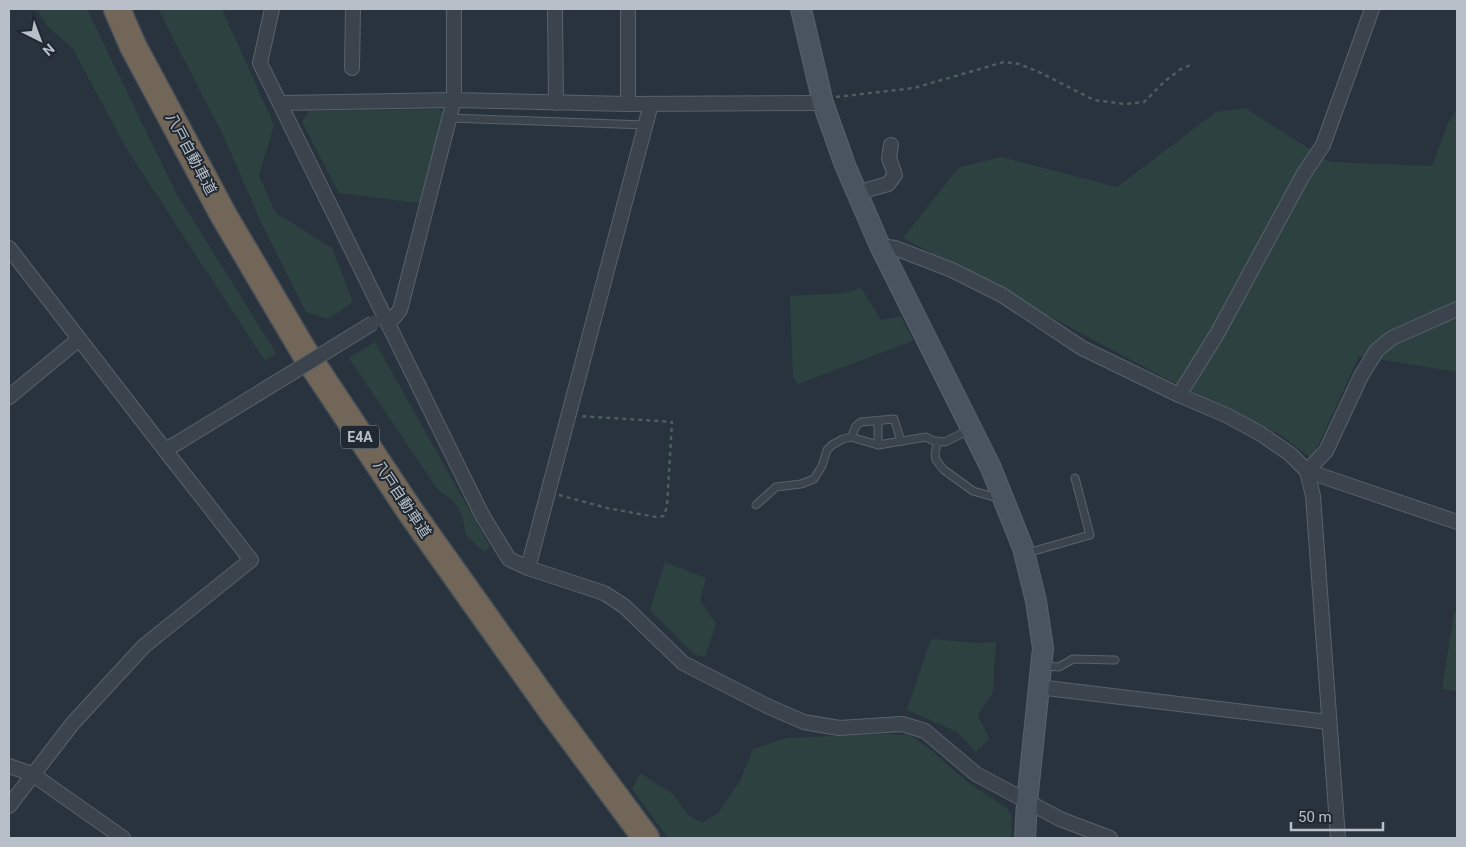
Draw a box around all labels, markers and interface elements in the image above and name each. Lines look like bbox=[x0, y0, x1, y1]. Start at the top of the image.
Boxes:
north arrow bbox=[15, 15, 65, 65]
text: N bbox=[40, 40, 58, 59]
street label: 八戸自動車道 bbox=[162, 110, 220, 198]
road number: E4A bbox=[341, 426, 379, 448]
street label: 八戸自動車道 bbox=[369, 457, 435, 541]
scale bar bbox=[1291, 800, 1384, 832]
text: 50 m bbox=[1298, 808, 1332, 826]

